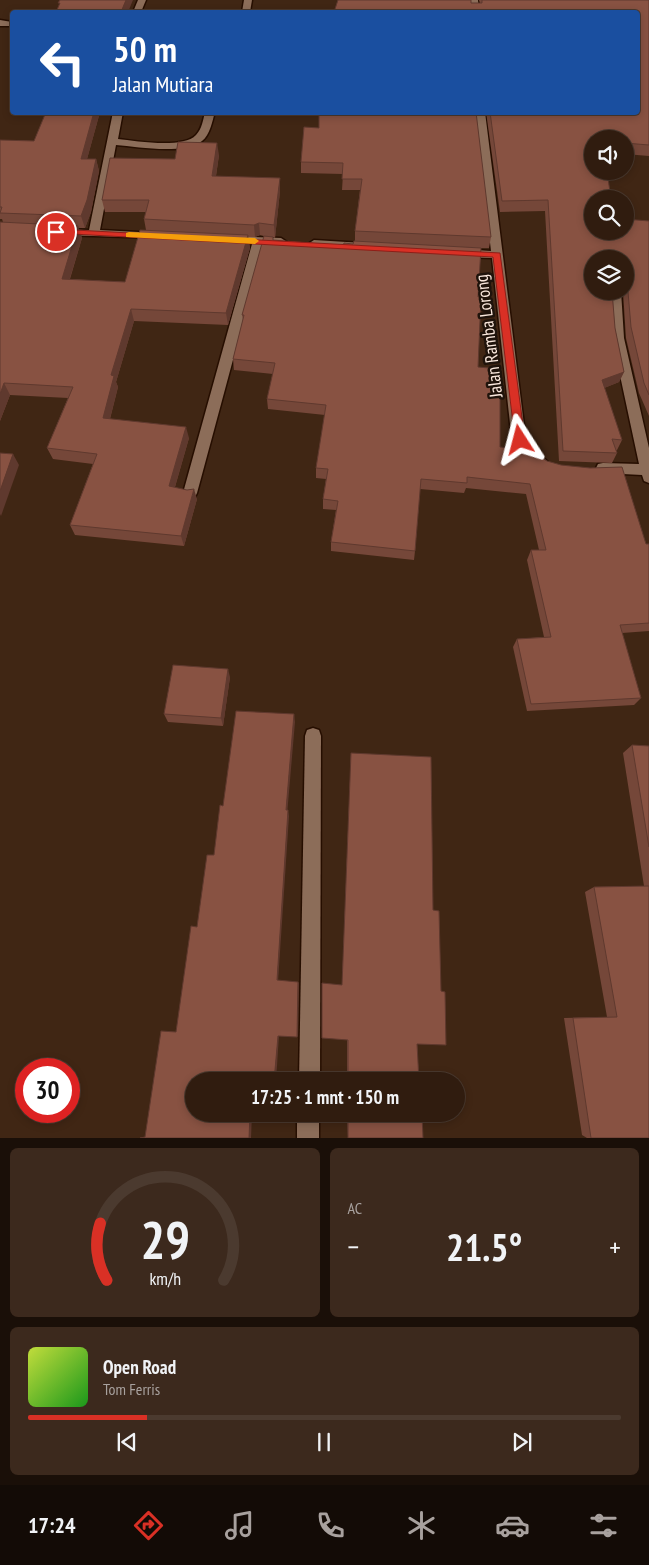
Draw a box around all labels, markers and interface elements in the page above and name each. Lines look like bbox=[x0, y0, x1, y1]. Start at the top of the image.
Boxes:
text: 50 m bbox=[113, 26, 177, 72]
icon: left bbox=[30, 30, 95, 95]
text: Jalan Mutiara bbox=[113, 70, 213, 98]
map controls bbox=[584, 130, 634, 300]
button: sound bbox=[584, 130, 634, 180]
button: search bbox=[584, 190, 634, 240]
pin bbox=[35, 211, 77, 253]
icon: arrive bbox=[42, 218, 70, 246]
button: layers bbox=[584, 250, 634, 300]
street label: Jalan Ramba Lorong bbox=[470, 273, 508, 400]
position arrow bbox=[493, 413, 545, 465]
speed limit sign: 30 bbox=[15, 1058, 80, 1123]
text: 17:25 · 1 mnt · 150 m bbox=[251, 1085, 399, 1109]
text: AC bbox=[348, 1198, 362, 1218]
text: 29 bbox=[140, 1206, 190, 1273]
text: 21.5° bbox=[446, 1222, 522, 1271]
text: − bbox=[348, 1228, 359, 1265]
text: + bbox=[609, 1228, 621, 1265]
text: km/h bbox=[149, 1267, 181, 1290]
text: Open Road bbox=[103, 1355, 176, 1379]
text: Tom Ferris bbox=[103, 1379, 160, 1399]
icon: previous bbox=[113, 1428, 141, 1456]
icon: pause bbox=[310, 1428, 338, 1456]
icon: next bbox=[508, 1428, 536, 1456]
icon: directions bbox=[131, 1508, 166, 1543]
icon: music bbox=[222, 1508, 257, 1543]
icon: phone bbox=[313, 1508, 348, 1543]
icon: climate bbox=[404, 1508, 439, 1543]
icon: car bbox=[495, 1508, 530, 1543]
icon: filters bbox=[586, 1508, 621, 1543]
text: 17:24 bbox=[28, 1511, 76, 1539]

